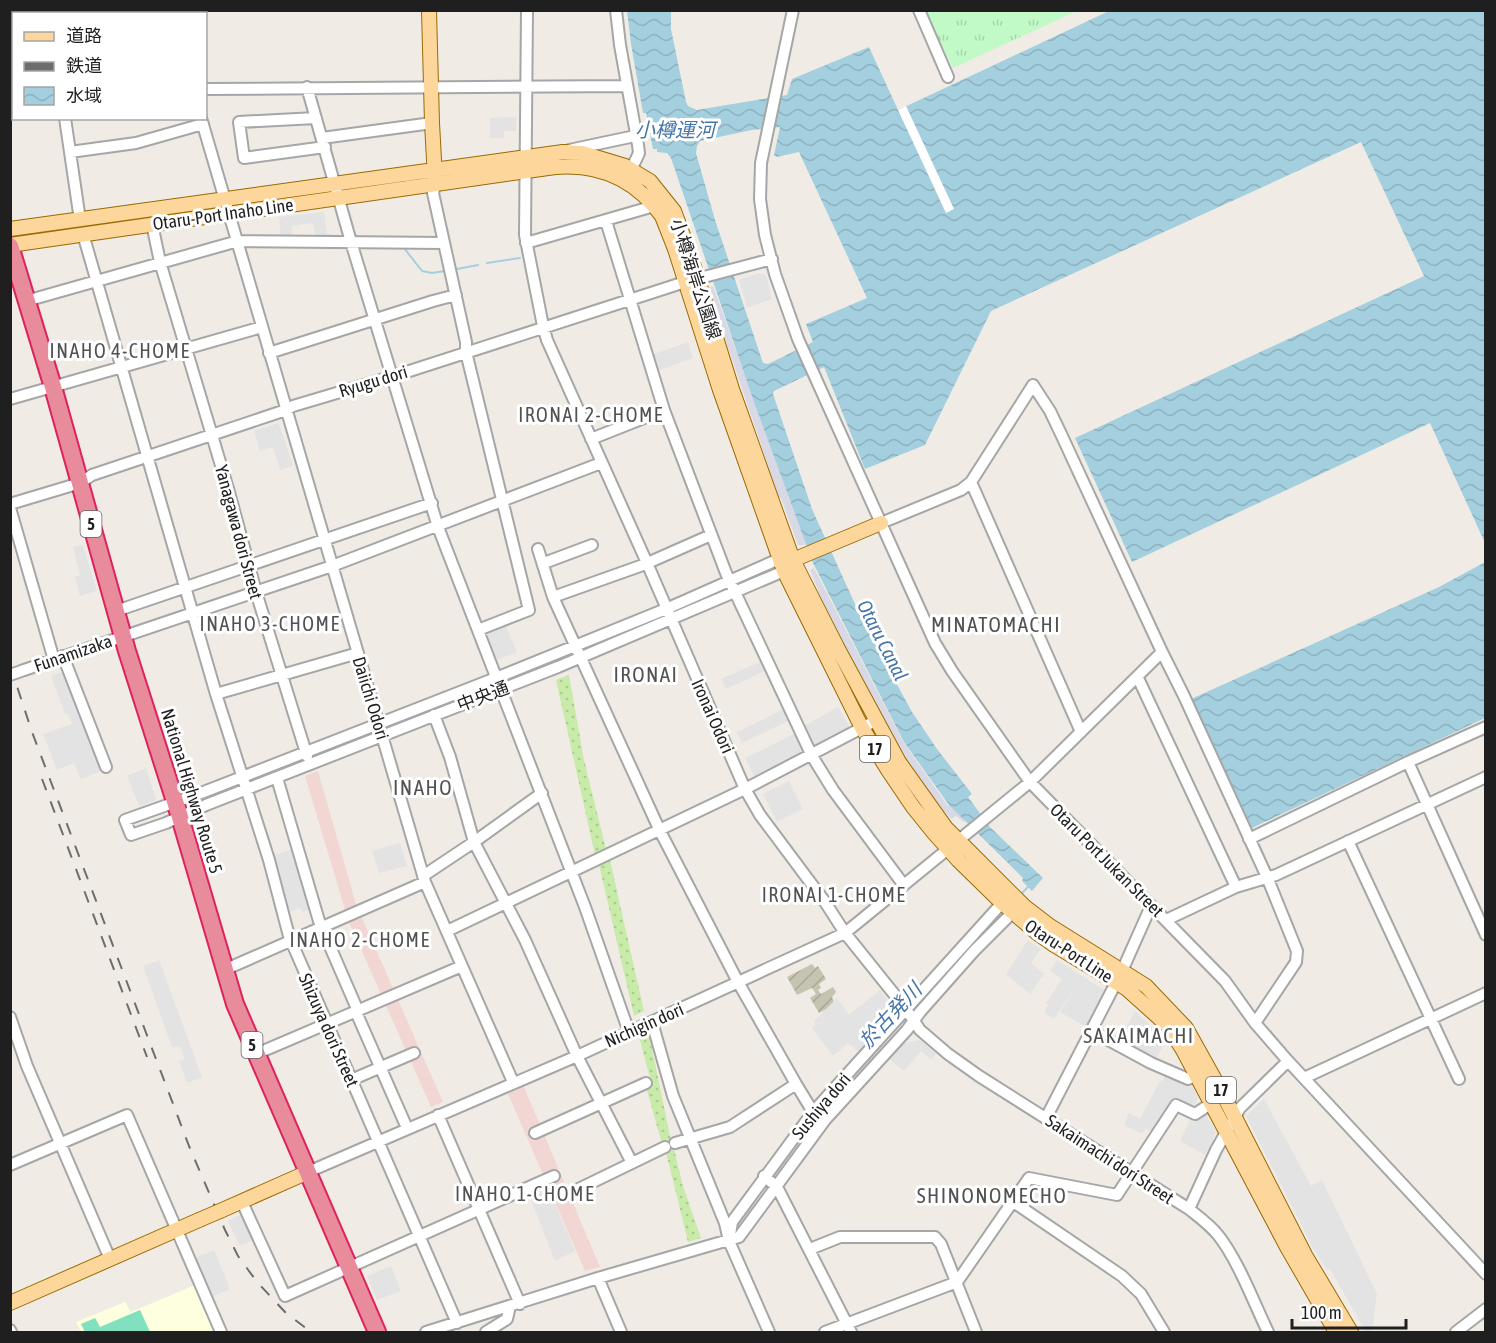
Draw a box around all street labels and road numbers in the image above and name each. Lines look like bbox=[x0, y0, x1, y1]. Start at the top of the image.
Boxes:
street label: Otaru-Port Inaho Line bbox=[151, 194, 295, 234]
street label: 小樽海岸公園線 bbox=[667, 216, 725, 342]
street label: Ryugu dori bbox=[336, 361, 410, 401]
street label: Yanagawa dori Street bbox=[211, 463, 267, 601]
road number: 5 bbox=[80, 511, 101, 537]
street label: Funamizaka bbox=[31, 630, 115, 676]
street label: Daiichi Odori bbox=[348, 654, 394, 742]
street label: Ironai Odori bbox=[687, 676, 739, 756]
street label: 中央通 bbox=[454, 677, 512, 715]
street label: National Highway Route 5 bbox=[157, 706, 227, 876]
road number: 17 bbox=[860, 736, 890, 762]
street label: Otaru Port Jukan Street bbox=[1046, 799, 1168, 921]
street label: Otaru-Port Line bbox=[1021, 915, 1117, 987]
street label: Shizuya dori Street bbox=[295, 970, 363, 1090]
street label: Nichigin dori bbox=[601, 998, 687, 1052]
road number: 5 bbox=[242, 1032, 262, 1058]
street label: Sushiya dori bbox=[787, 1069, 855, 1143]
road number: 17 bbox=[1206, 1077, 1236, 1103]
street label: Sakaimachi dori Street bbox=[1042, 1110, 1178, 1208]

